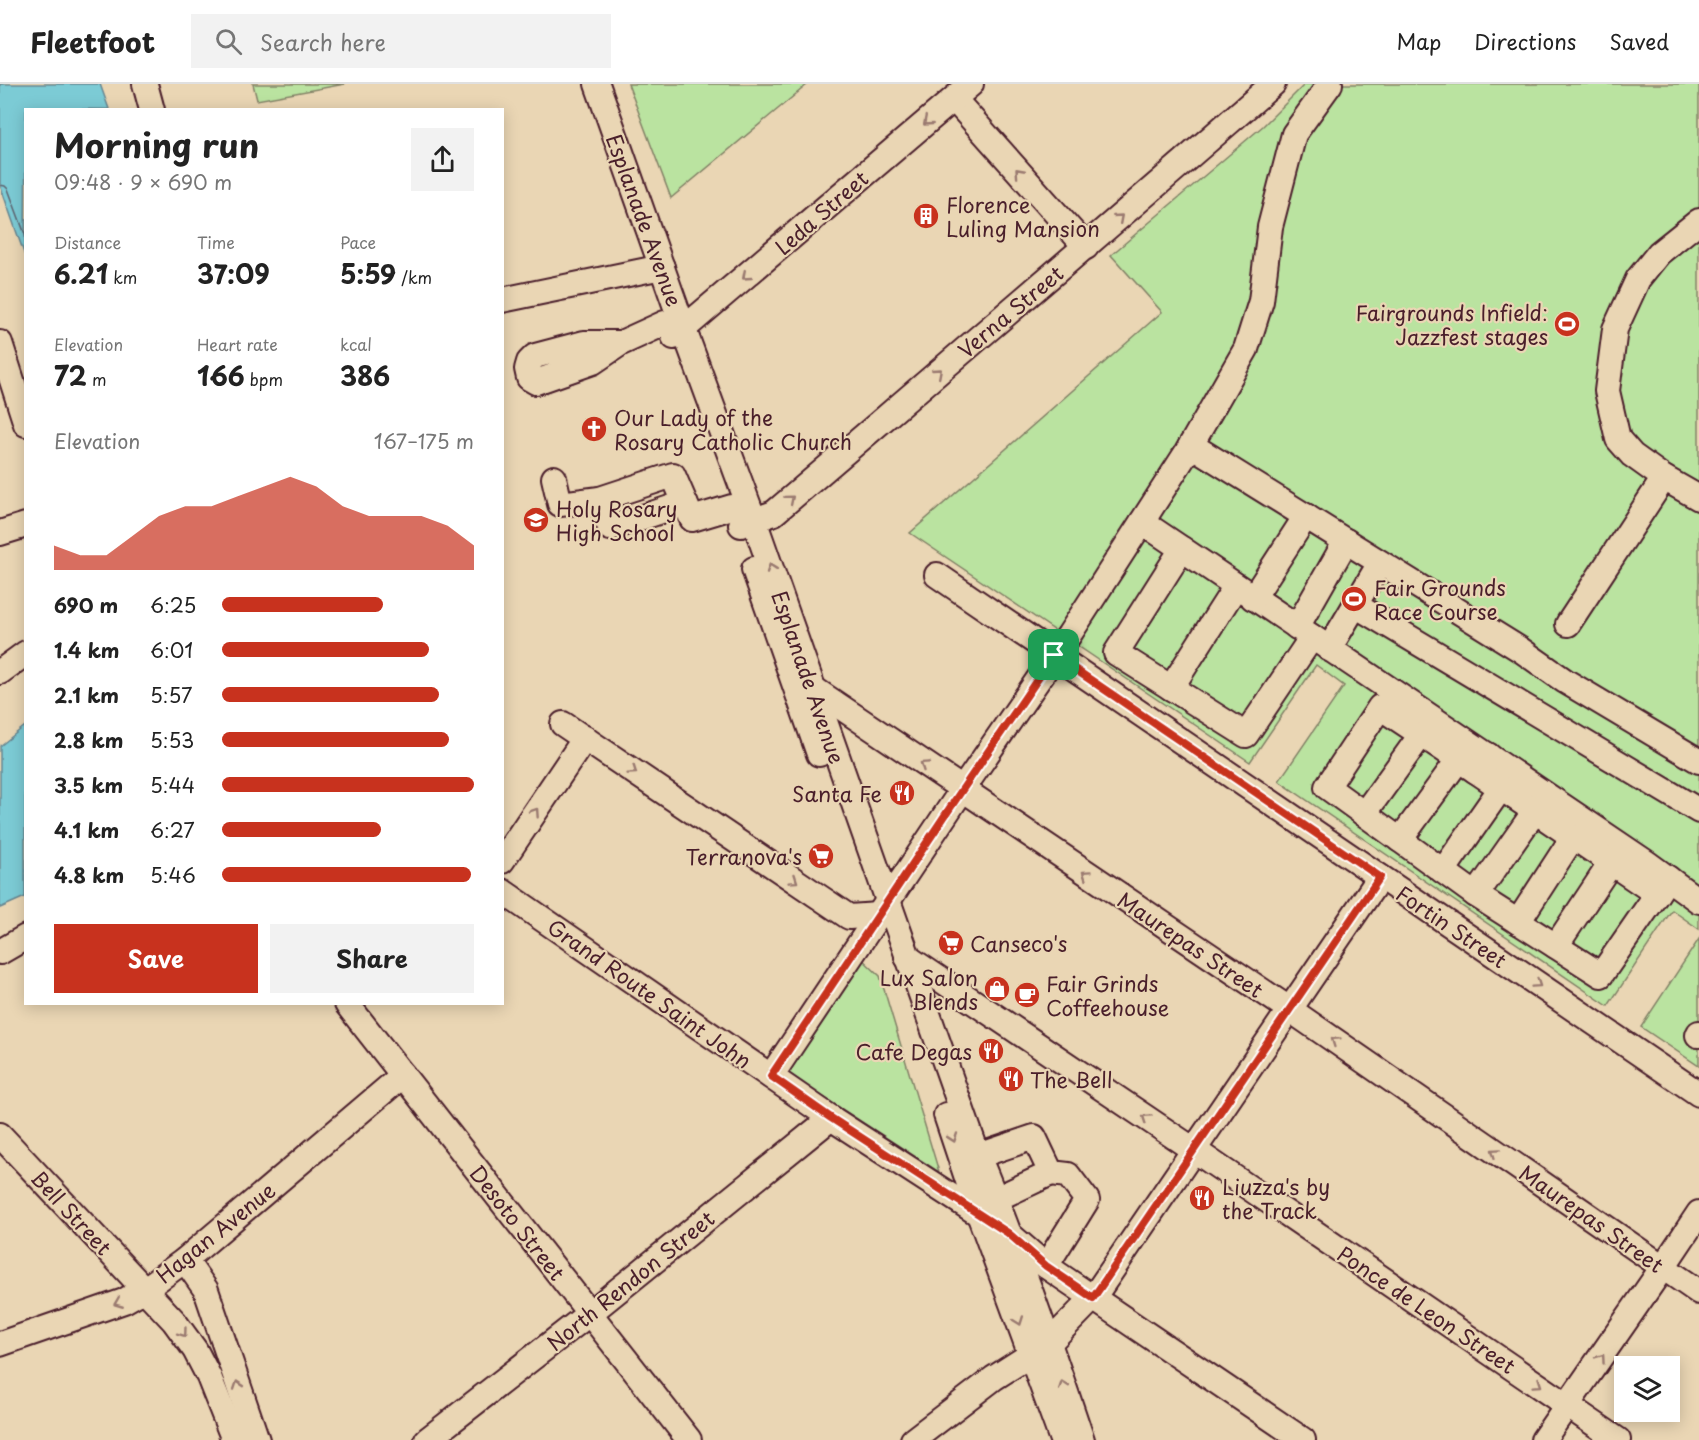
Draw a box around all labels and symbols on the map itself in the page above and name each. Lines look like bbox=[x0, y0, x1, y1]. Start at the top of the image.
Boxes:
one-way arrow bbox=[923, 115, 933, 126]
street label: Esplanade Avenue bbox=[599, 129, 691, 311]
street label: Leda Street bbox=[767, 162, 875, 262]
one-way arrow bbox=[1015, 168, 1026, 179]
place label: Florence Luling Mansion bbox=[946, 188, 1100, 244]
building icon: Florence Luling Mansion bbox=[911, 201, 941, 231]
one-way arrow bbox=[1112, 215, 1123, 226]
street label: Verna Street bbox=[950, 257, 1070, 365]
one-way arrow bbox=[742, 269, 753, 280]
place label: Fairgrounds Infield: Jazzfest stages bbox=[1356, 296, 1548, 352]
sports icon: Fairgrounds Infield: Jazzfest stages bbox=[1552, 309, 1582, 339]
one-way arrow bbox=[931, 368, 942, 379]
place label: Our Lady of the Rosary Catholic Church bbox=[614, 401, 852, 457]
church icon: Our Lady of the Rosary Catholic Church bbox=[579, 414, 609, 444]
place label: Holy Rosary High School bbox=[556, 492, 677, 548]
one-way arrow bbox=[783, 495, 794, 506]
school or university icon: Holy Rosary High School bbox=[521, 505, 551, 535]
one-way arrow bbox=[766, 563, 779, 574]
place label: Fair Grounds Race Course bbox=[1374, 571, 1506, 627]
sports icon: Fair Grounds Race Course bbox=[1339, 584, 1369, 614]
street label: Esplanade Avenue bbox=[764, 586, 854, 768]
pin bbox=[1028, 629, 1079, 680]
one-way arrow bbox=[920, 761, 931, 772]
one-way arrow bbox=[627, 763, 637, 775]
place label: Santa Fe bbox=[792, 777, 882, 809]
restaurant icon: Santa Fe bbox=[887, 778, 917, 808]
one-way arrow bbox=[528, 808, 539, 819]
place label: Terranova's bbox=[685, 840, 802, 872]
supermarket icon: Terranova's bbox=[806, 841, 836, 871]
one-way arrow bbox=[1082, 869, 1092, 881]
one-way arrow bbox=[788, 873, 799, 884]
street label: Fortin Street bbox=[1390, 877, 1514, 975]
street label: Maurepas Street bbox=[1112, 883, 1270, 1005]
street label: Grand Route Saint John bbox=[541, 910, 759, 1076]
place label: Canseco's bbox=[970, 927, 1067, 959]
supermarket icon: Canseco's bbox=[936, 928, 966, 958]
place label: Lux Salon Blends bbox=[880, 961, 978, 1017]
place label: Fair Grinds Coffeehouse bbox=[1046, 967, 1169, 1023]
shop icon: Lux Salon Blends bbox=[982, 974, 1012, 1004]
one-way arrow bbox=[1530, 976, 1541, 987]
cafe icon: Fair Grinds Coffeehouse bbox=[1012, 980, 1042, 1010]
place label: Cafe Degas bbox=[855, 1035, 972, 1067]
restaurant icon: Cafe Degas bbox=[976, 1036, 1006, 1066]
one-way arrow bbox=[1330, 1037, 1341, 1048]
place label: The Bell bbox=[1030, 1063, 1112, 1095]
restaurant icon: The Bell bbox=[996, 1064, 1026, 1094]
one-way arrow bbox=[1141, 1114, 1152, 1125]
one-way arrow bbox=[946, 1132, 959, 1143]
one-way arrow bbox=[1491, 1148, 1502, 1159]
street label: Maurepas Street bbox=[1513, 1156, 1671, 1280]
street label: Desoto Street bbox=[463, 1157, 573, 1287]
street label: Bell Street bbox=[24, 1162, 120, 1262]
place label: Liuzza's by the Track bbox=[1222, 1170, 1330, 1226]
street label: Hagan Avenue bbox=[149, 1174, 281, 1290]
restaurant icon: Liuzza's by the Track bbox=[1187, 1183, 1217, 1213]
street label: North Rendon Street bbox=[539, 1202, 721, 1358]
street label: Ponce de Leon Street bbox=[1331, 1237, 1523, 1381]
one-way arrow bbox=[114, 1295, 124, 1308]
one-way arrow bbox=[1012, 1315, 1025, 1326]
one-way arrow bbox=[176, 1327, 187, 1338]
one-way arrow bbox=[1594, 1353, 1605, 1364]
one-way arrow bbox=[1531, 1377, 1542, 1388]
one-way arrow bbox=[233, 1380, 245, 1391]
one-way arrow bbox=[1058, 1380, 1071, 1391]

